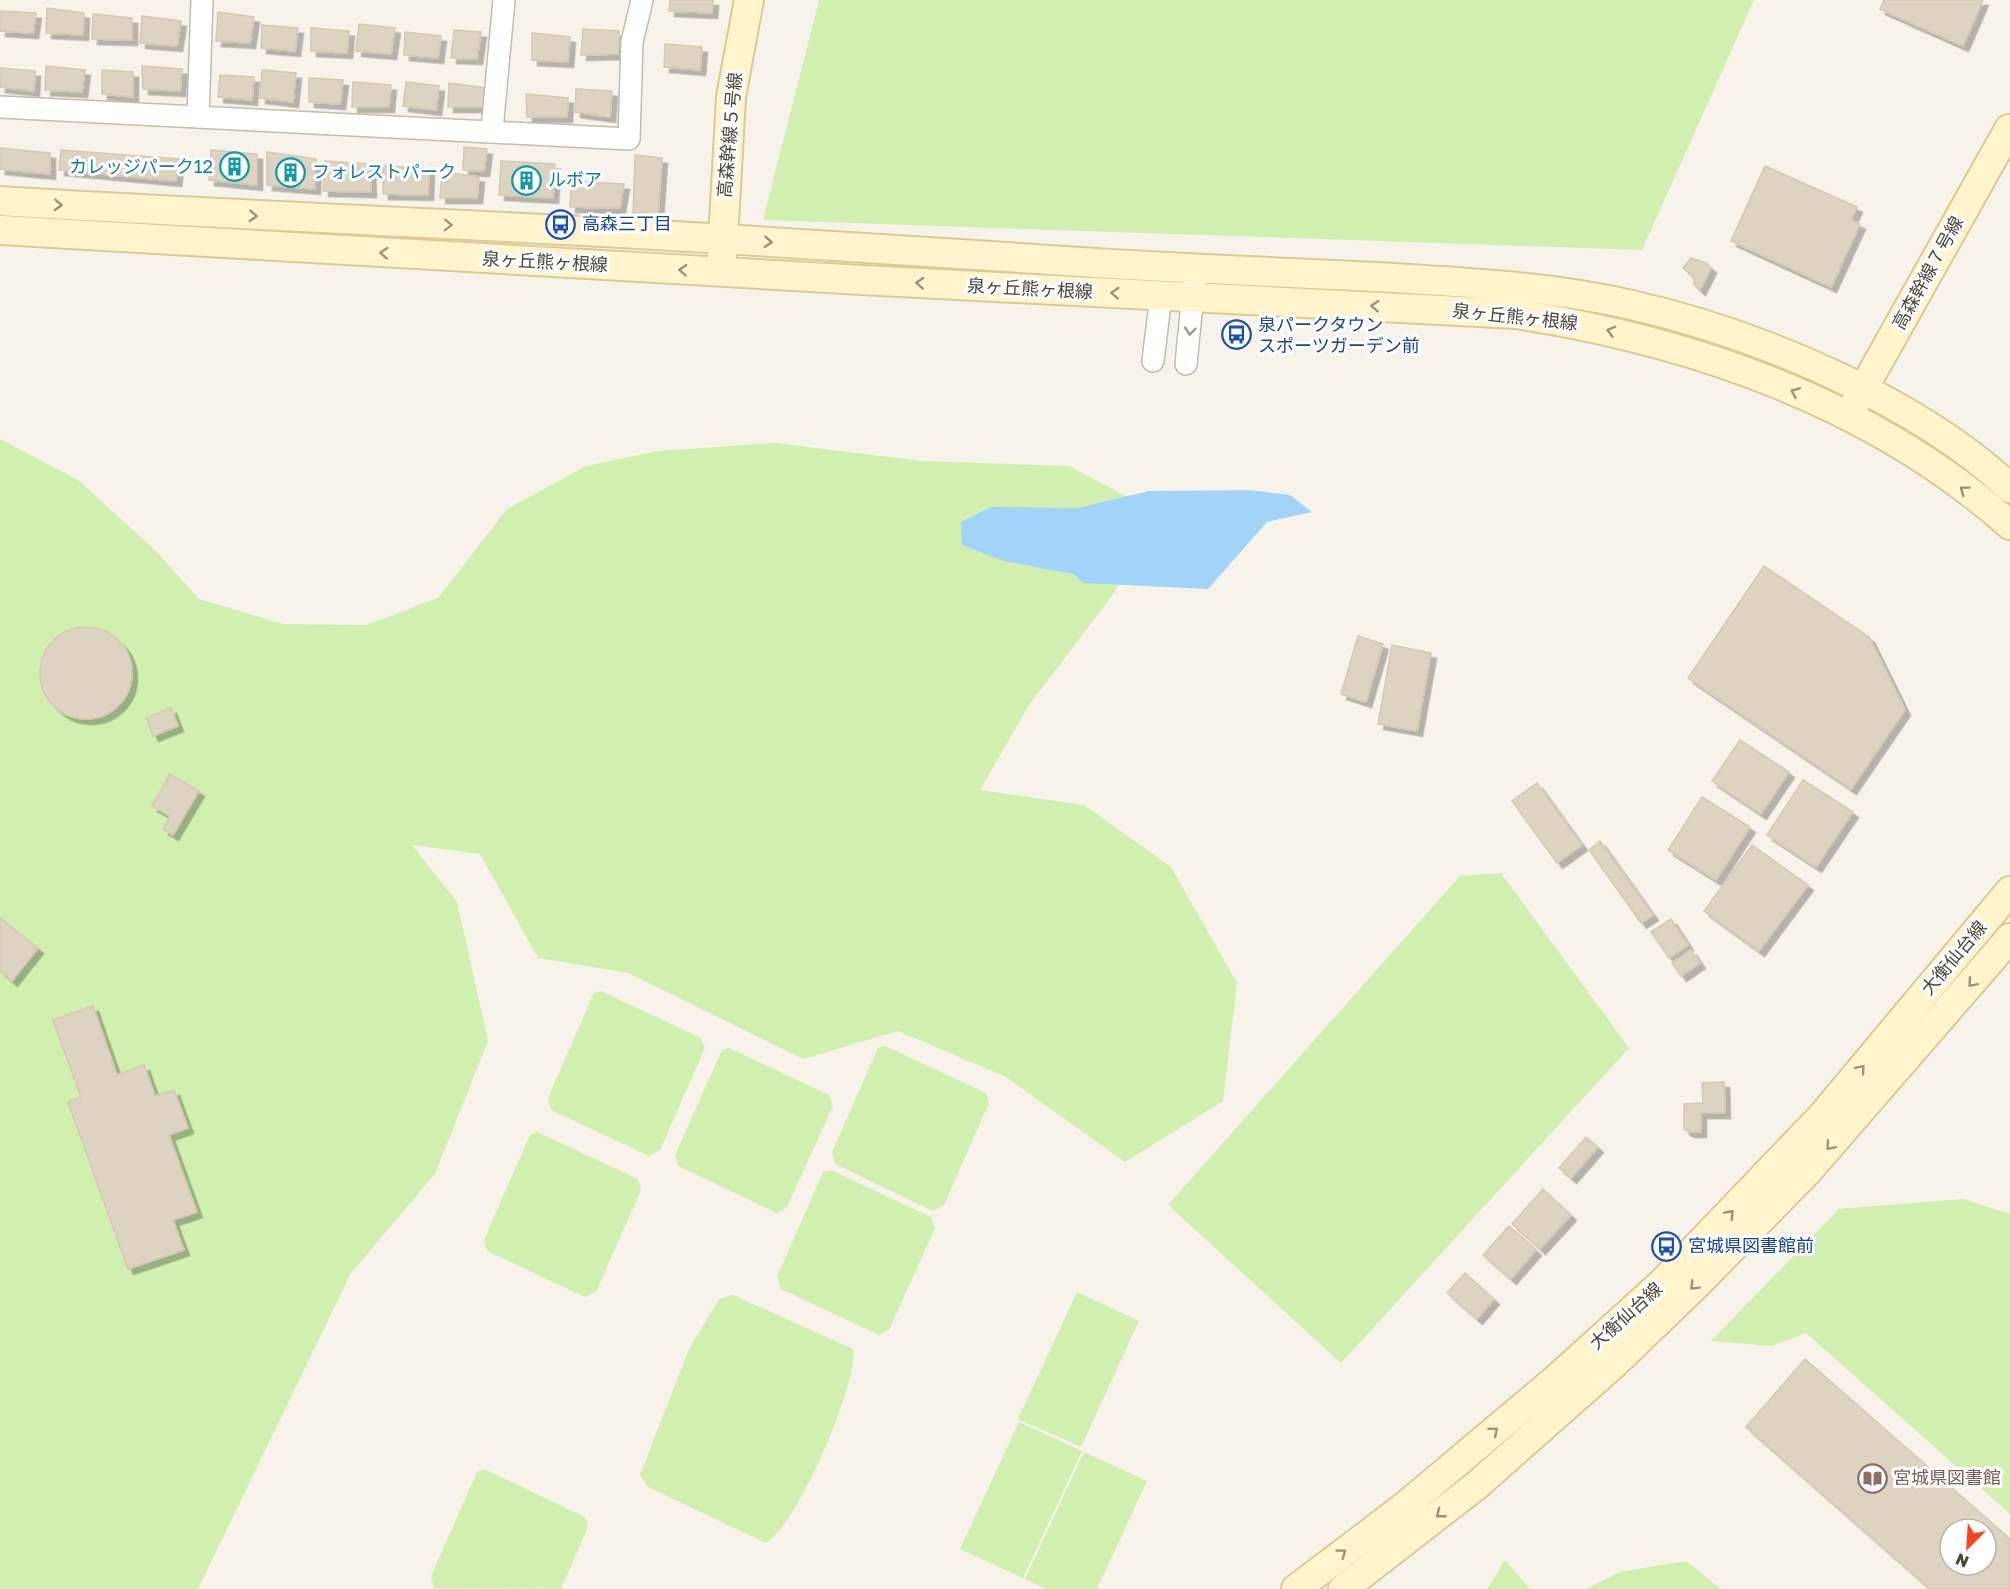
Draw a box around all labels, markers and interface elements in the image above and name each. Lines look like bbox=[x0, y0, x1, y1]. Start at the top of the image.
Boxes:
street label: 高森幹線５号線 bbox=[713, 71, 745, 199]
building icon: カレッジパーク12 bbox=[218, 151, 250, 183]
place label: カレッジパーク12 bbox=[69, 155, 213, 177]
building icon: フォレストパーク bbox=[275, 156, 307, 188]
place label: フォレストパーク bbox=[312, 160, 456, 182]
building icon: ルボア bbox=[511, 164, 543, 196]
place label: ルボア bbox=[548, 168, 602, 190]
one-way arrow bbox=[54, 198, 63, 211]
bus stop icon: 高森三丁目 bbox=[545, 208, 577, 240]
one-way arrow bbox=[249, 210, 258, 223]
place label: 高森三丁目 bbox=[582, 212, 672, 234]
street label: 高森幹線７号線 bbox=[1887, 212, 1967, 333]
one-way arrow bbox=[443, 218, 452, 231]
one-way arrow bbox=[764, 235, 773, 248]
one-way arrow bbox=[379, 246, 388, 259]
street label: 泉ヶ丘熊ヶ根線 bbox=[482, 247, 609, 275]
one-way arrow bbox=[679, 263, 688, 276]
street label: 泉ヶ丘熊ヶ根線 bbox=[967, 274, 1094, 302]
one-way arrow bbox=[915, 277, 924, 290]
one-way arrow bbox=[1110, 286, 1119, 299]
street label: 泉ヶ丘熊ヶ根線 bbox=[1451, 298, 1579, 334]
one-way arrow bbox=[1371, 299, 1380, 312]
place label: 泉パークタウン スポーツガーデン前 bbox=[1258, 313, 1420, 356]
bus stop icon: 泉パークタウン スポーツガーデン前 bbox=[1221, 319, 1253, 351]
one-way arrow bbox=[1606, 325, 1616, 338]
one-way arrow bbox=[1184, 326, 1197, 335]
one-way arrow bbox=[1791, 388, 1802, 400]
one-way arrow bbox=[1959, 486, 1970, 497]
street label: 大衡仙台線 bbox=[1916, 916, 1991, 999]
one-way arrow bbox=[1968, 976, 1979, 987]
one-way arrow bbox=[1853, 1065, 1864, 1076]
one-way arrow bbox=[1826, 1139, 1837, 1150]
one-way arrow bbox=[1723, 1210, 1734, 1221]
bus stop icon: 宮城県図書館前 bbox=[1651, 1230, 1683, 1262]
place label: 宮城県図書館前 bbox=[1688, 1234, 1814, 1256]
street label: 大衡仙台線 bbox=[1585, 1277, 1666, 1354]
one-way arrow bbox=[1691, 1278, 1702, 1289]
one-way arrow bbox=[1487, 1427, 1498, 1438]
library icon: 宮城県図書館 bbox=[1856, 1462, 1888, 1494]
place label: 宮城県図書館 bbox=[1893, 1466, 2001, 1488]
one-way arrow bbox=[1436, 1506, 1447, 1517]
north arrow bbox=[1938, 1517, 1998, 1577]
one-way arrow bbox=[1335, 1549, 1346, 1560]
text: N bbox=[1952, 1549, 1972, 1572]

